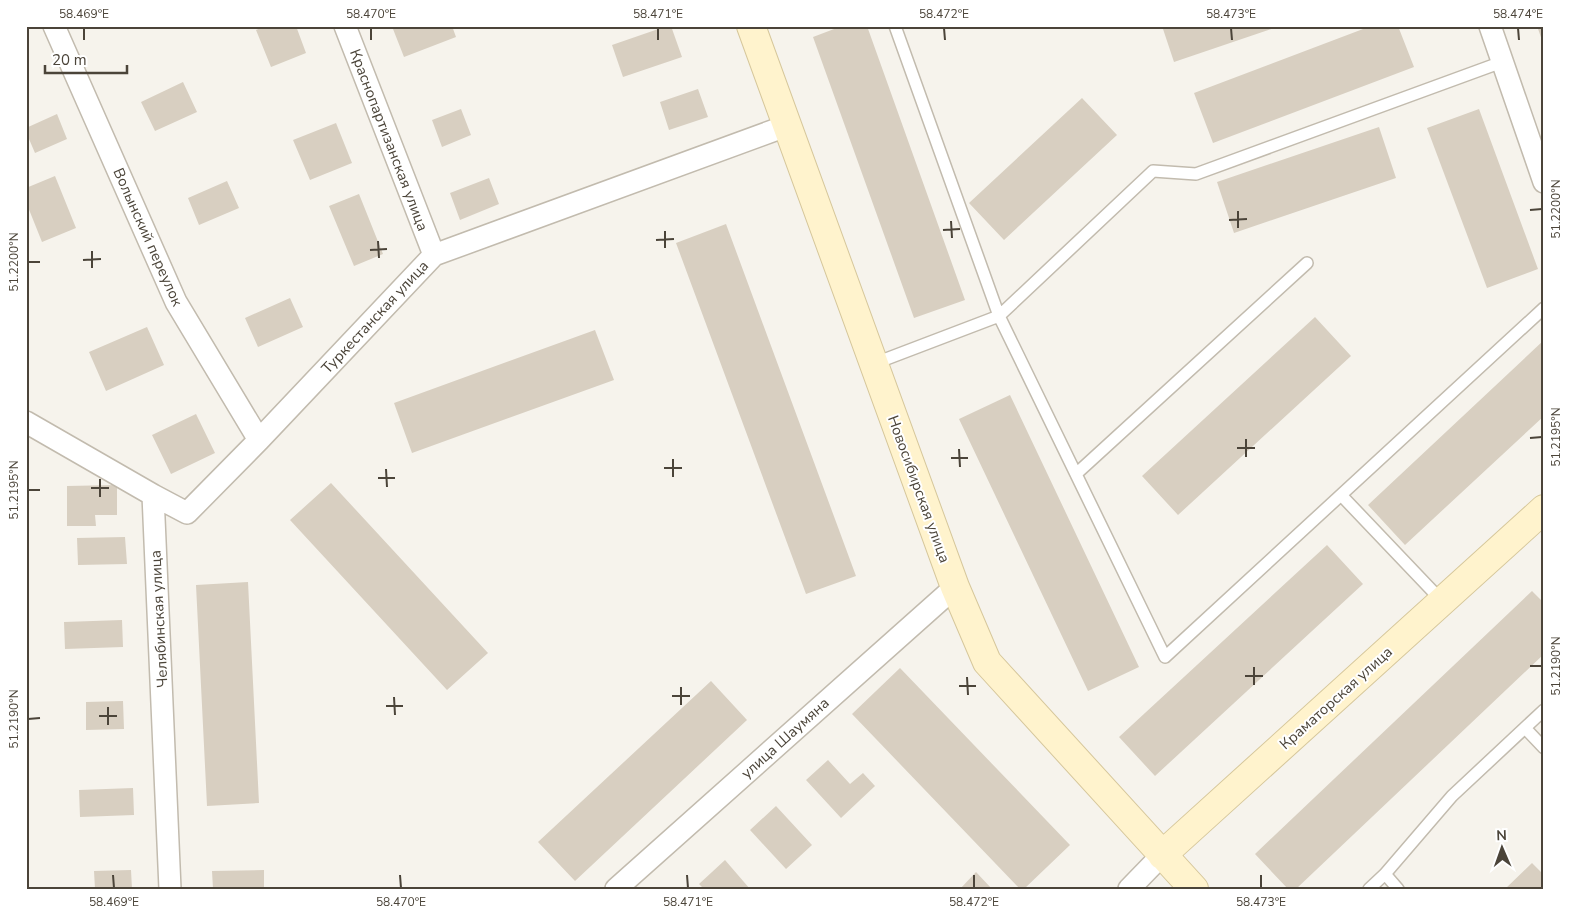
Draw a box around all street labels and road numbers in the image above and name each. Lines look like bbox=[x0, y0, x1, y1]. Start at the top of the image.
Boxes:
street label: Краснопартизанская улица bbox=[345, 46, 433, 234]
street label: Волынский переулок bbox=[108, 165, 188, 309]
street label: Туркестанская улица bbox=[317, 256, 433, 378]
street label: Новосибирская улица bbox=[883, 413, 955, 565]
street label: Челябинская улица bbox=[145, 550, 173, 688]
street label: Краматорская улица bbox=[1275, 642, 1397, 754]
street label: улица Шаумяна bbox=[737, 693, 833, 783]

